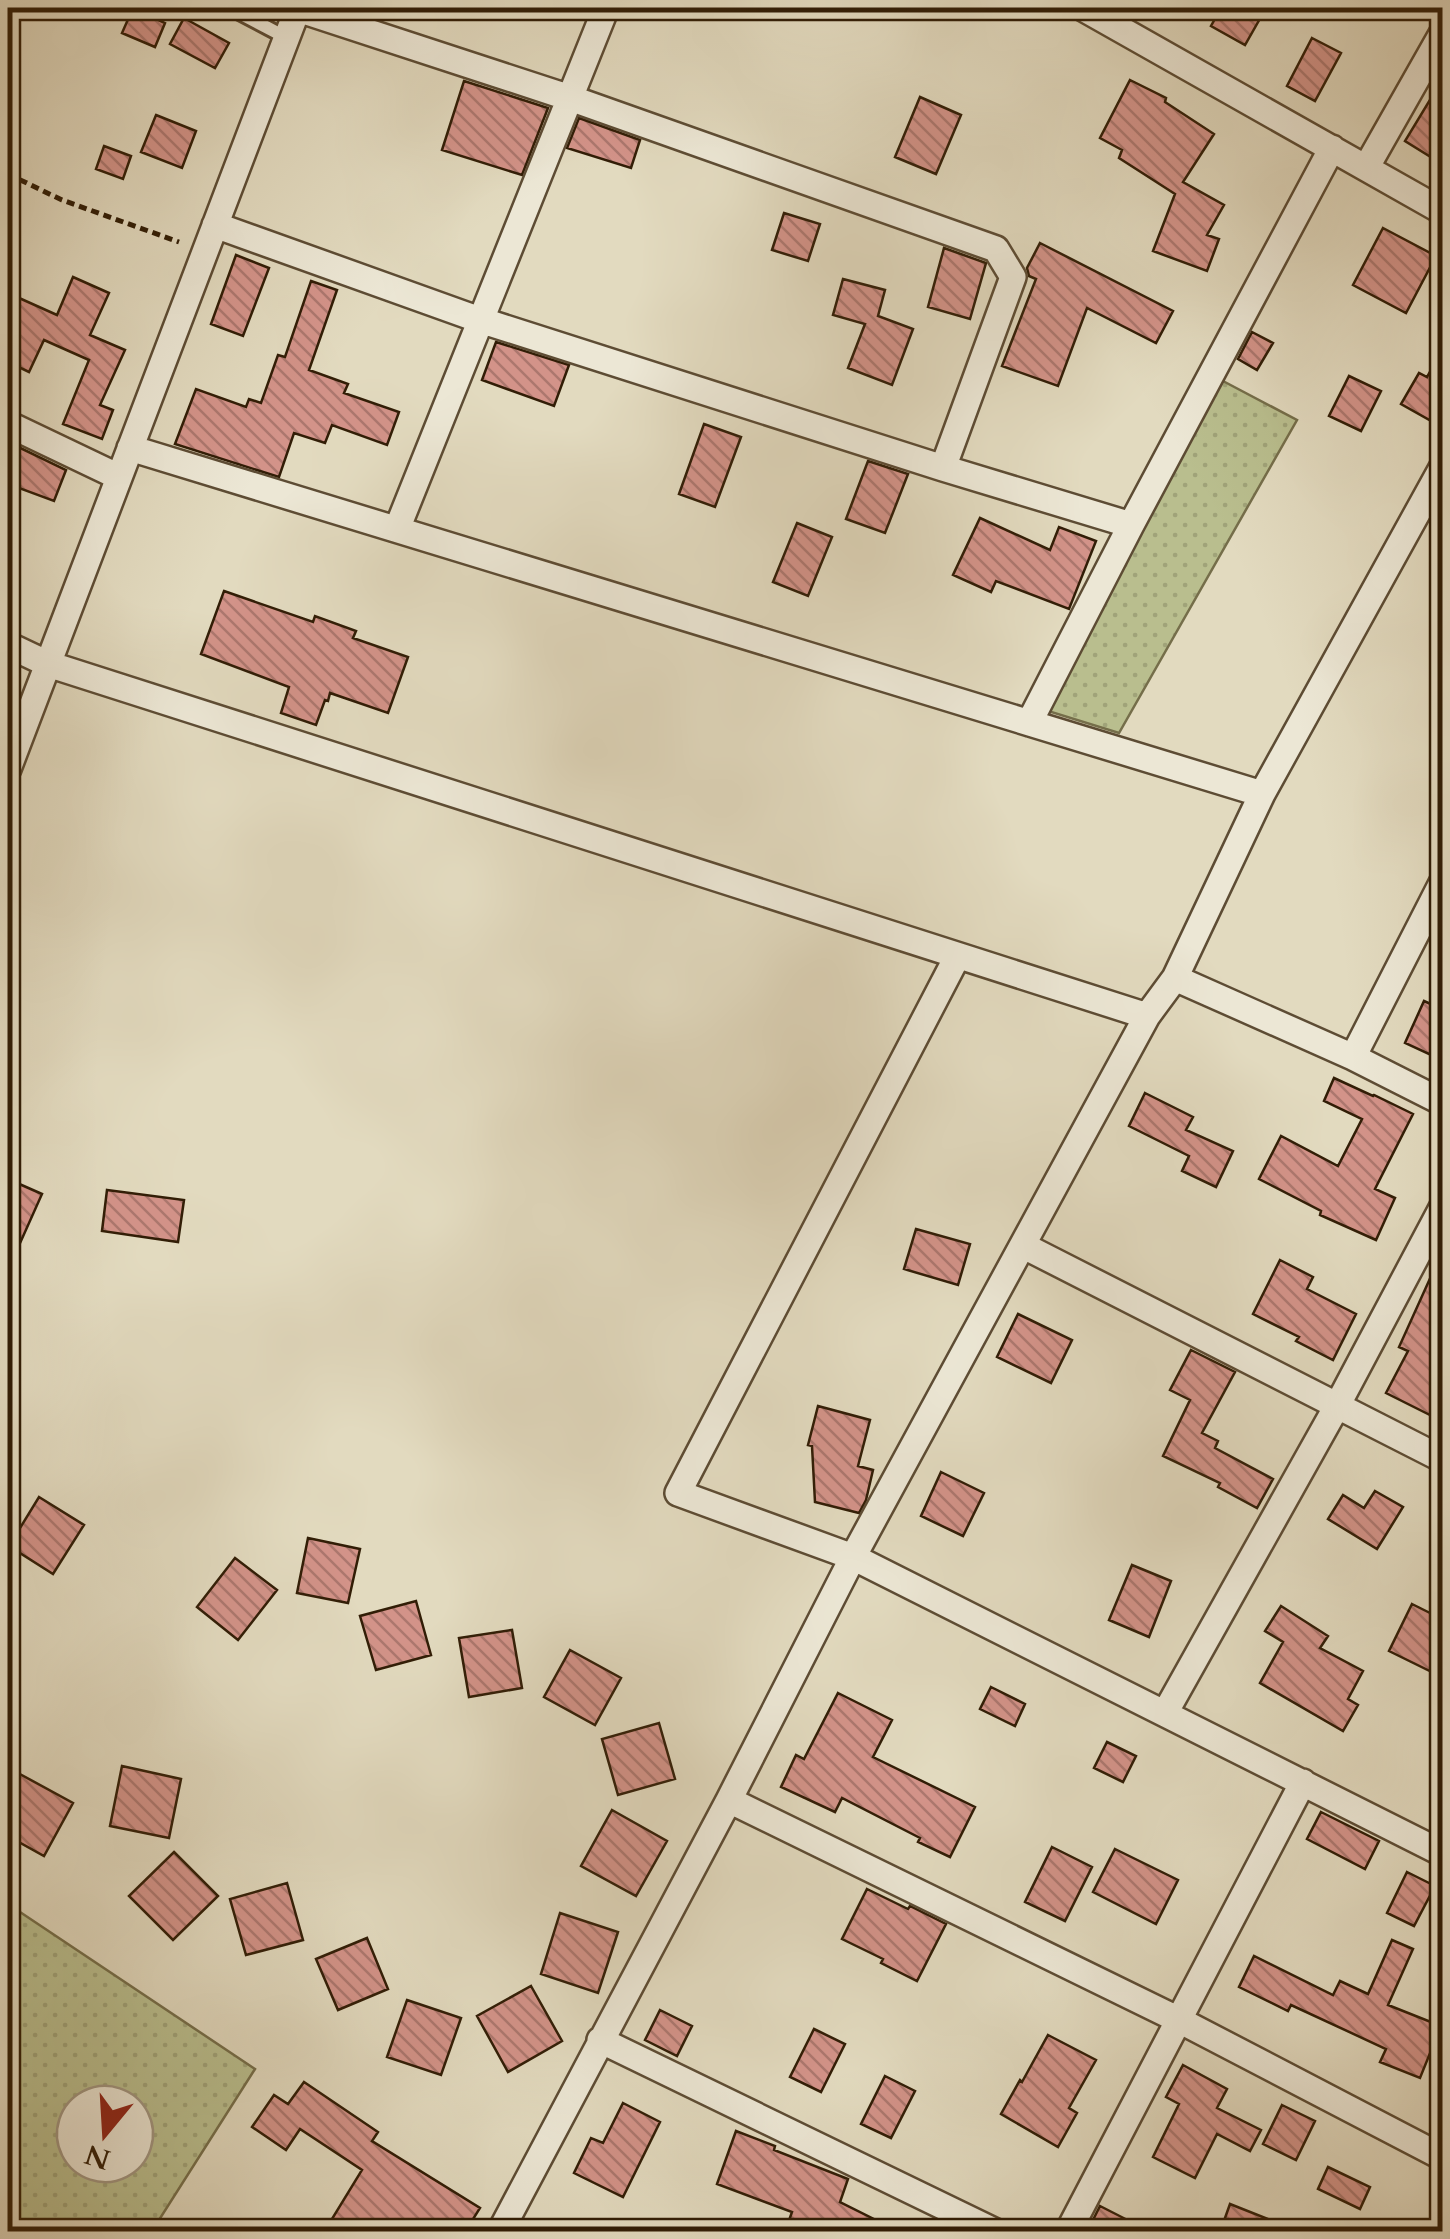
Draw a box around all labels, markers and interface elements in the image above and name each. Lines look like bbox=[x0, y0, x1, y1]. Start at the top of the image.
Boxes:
north arrow bbox=[55, 2084, 155, 2184]
text: N bbox=[80, 2135, 115, 2179]

